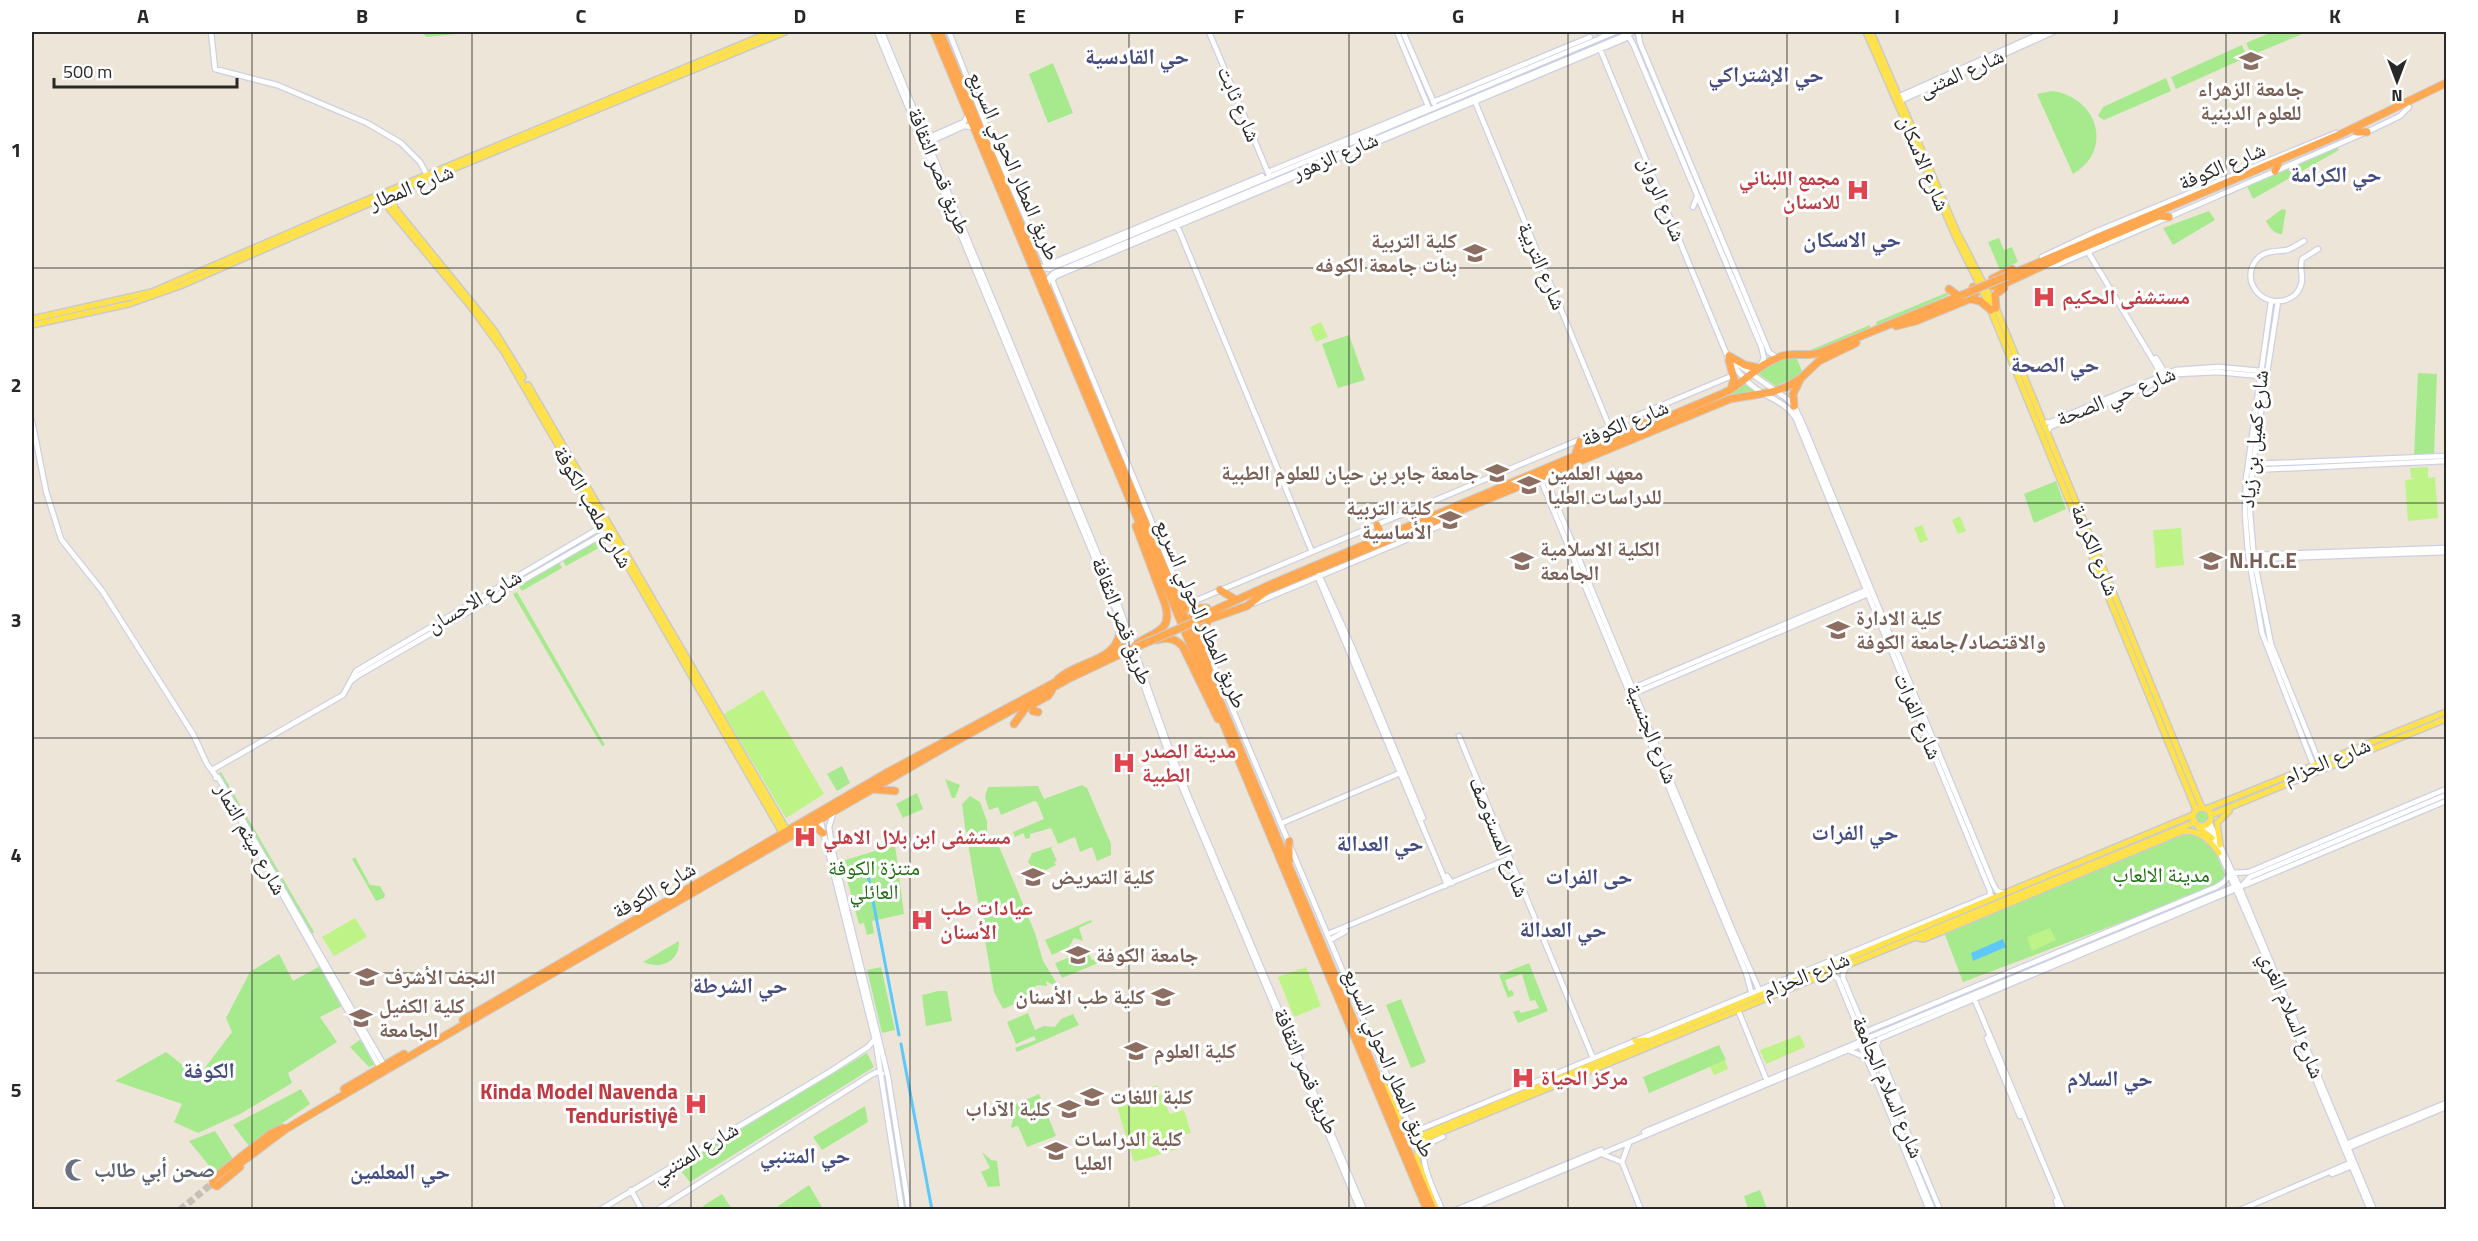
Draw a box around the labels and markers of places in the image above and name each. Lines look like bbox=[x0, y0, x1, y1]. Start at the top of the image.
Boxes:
school or university icon: جامعة الزهراء للعلوم الدينية bbox=[2238, 48, 2264, 74]
place label: جامعة الزهراء للعلوم الدينية bbox=[2198, 72, 2304, 128]
place label: مجمع اللبناني للاسنان bbox=[1739, 161, 1840, 217]
hospital icon: مجمع اللبناني للاسنان bbox=[1845, 177, 1871, 203]
place label: كلية التربية بنات جامعة الكوفه bbox=[1315, 224, 1457, 280]
school or university icon: كلية التربية بنات جامعة الكوفه bbox=[1462, 240, 1488, 266]
place label: مستشفى الحكيم bbox=[2062, 280, 2190, 312]
hospital icon: مستشفى الحكيم bbox=[2031, 284, 2057, 310]
place label: جامعة جابر بن حيان للعلوم الطبية bbox=[1221, 456, 1479, 488]
place label: معهد العلمين للدراسات العليا bbox=[1547, 456, 1662, 512]
school or university icon: جامعة جابر بن حيان للعلوم الطبية bbox=[1484, 460, 1510, 486]
school or university icon: معهد العلمين للدراسات العليا bbox=[1516, 472, 1542, 498]
place label: كلية التربية الأساسية bbox=[1346, 491, 1432, 547]
school or university icon: كلية التربية الأساسية bbox=[1437, 507, 1463, 533]
place label: الكلية الاسلامية الجامعة bbox=[1540, 532, 1660, 588]
place label: N.H.C.E bbox=[2229, 544, 2297, 576]
school or university icon: الكلية الاسلامية الجامعة bbox=[1509, 548, 1535, 574]
school or university icon: N.H.C.E bbox=[2198, 548, 2224, 574]
place label: كلية الادارة والاقتصاد/جامعة الكوفة bbox=[1856, 601, 2046, 657]
school or university icon: كلية الادارة والاقتصاد/جامعة الكوفة bbox=[1825, 617, 1851, 643]
place label: مدينة الصدر الطبية bbox=[1141, 734, 1236, 790]
hospital icon: مدينة الصدر الطبية bbox=[1111, 750, 1137, 776]
place label: مستشفى ابن بلال الاهلي bbox=[823, 820, 1011, 853]
hospital icon: مستشفى ابن بلال الاهلي bbox=[792, 824, 818, 850]
place label: كلية التمريض bbox=[1051, 860, 1155, 892]
school or university icon: كلية التمريض bbox=[1020, 864, 1046, 890]
place label: عيادات طب الأسنان bbox=[940, 891, 1033, 947]
hospital icon: عيادات طب الأسنان bbox=[909, 907, 935, 933]
place label: جامعة الكوفة bbox=[1096, 938, 1199, 970]
school or university icon: جامعة الكوفة bbox=[1065, 942, 1091, 968]
place label: النجف الأشرف bbox=[385, 960, 496, 992]
school or university icon: النجف الأشرف bbox=[354, 964, 380, 990]
place label: كلية طب الأسنان bbox=[1015, 980, 1145, 1012]
school or university icon: كلية طب الأسنان bbox=[1150, 984, 1176, 1010]
place label: كلية الكفيل الجامعة bbox=[379, 989, 465, 1045]
school or university icon: كلية الكفيل الجامعة bbox=[348, 1005, 374, 1031]
place label: كلية العلوم bbox=[1154, 1034, 1236, 1066]
school or university icon: كلية العلوم bbox=[1123, 1038, 1149, 1064]
place label: مركز الحياة bbox=[1541, 1061, 1628, 1093]
hospital icon: مركز الحياة bbox=[1510, 1065, 1536, 1091]
place label: Kinda Model Navenda Tenduristiyê bbox=[480, 1075, 678, 1131]
place label: كلبة اللغات bbox=[1110, 1080, 1193, 1112]
school or university icon: كلبة اللغات bbox=[1079, 1084, 1105, 1110]
hospital icon: Kinda Model Navenda Tenduristiyê bbox=[683, 1091, 709, 1117]
place label: كلية الآداب bbox=[965, 1092, 1051, 1124]
school or university icon: كلية الآداب bbox=[1056, 1096, 1082, 1122]
place label: كلية الدراسات العليا bbox=[1074, 1122, 1183, 1178]
school or university icon: كلية الدراسات العليا bbox=[1043, 1138, 1069, 1164]
place label: صحن أبي طالب bbox=[94, 1153, 215, 1186]
mosque icon: صحن أبي طالب bbox=[63, 1157, 89, 1183]

